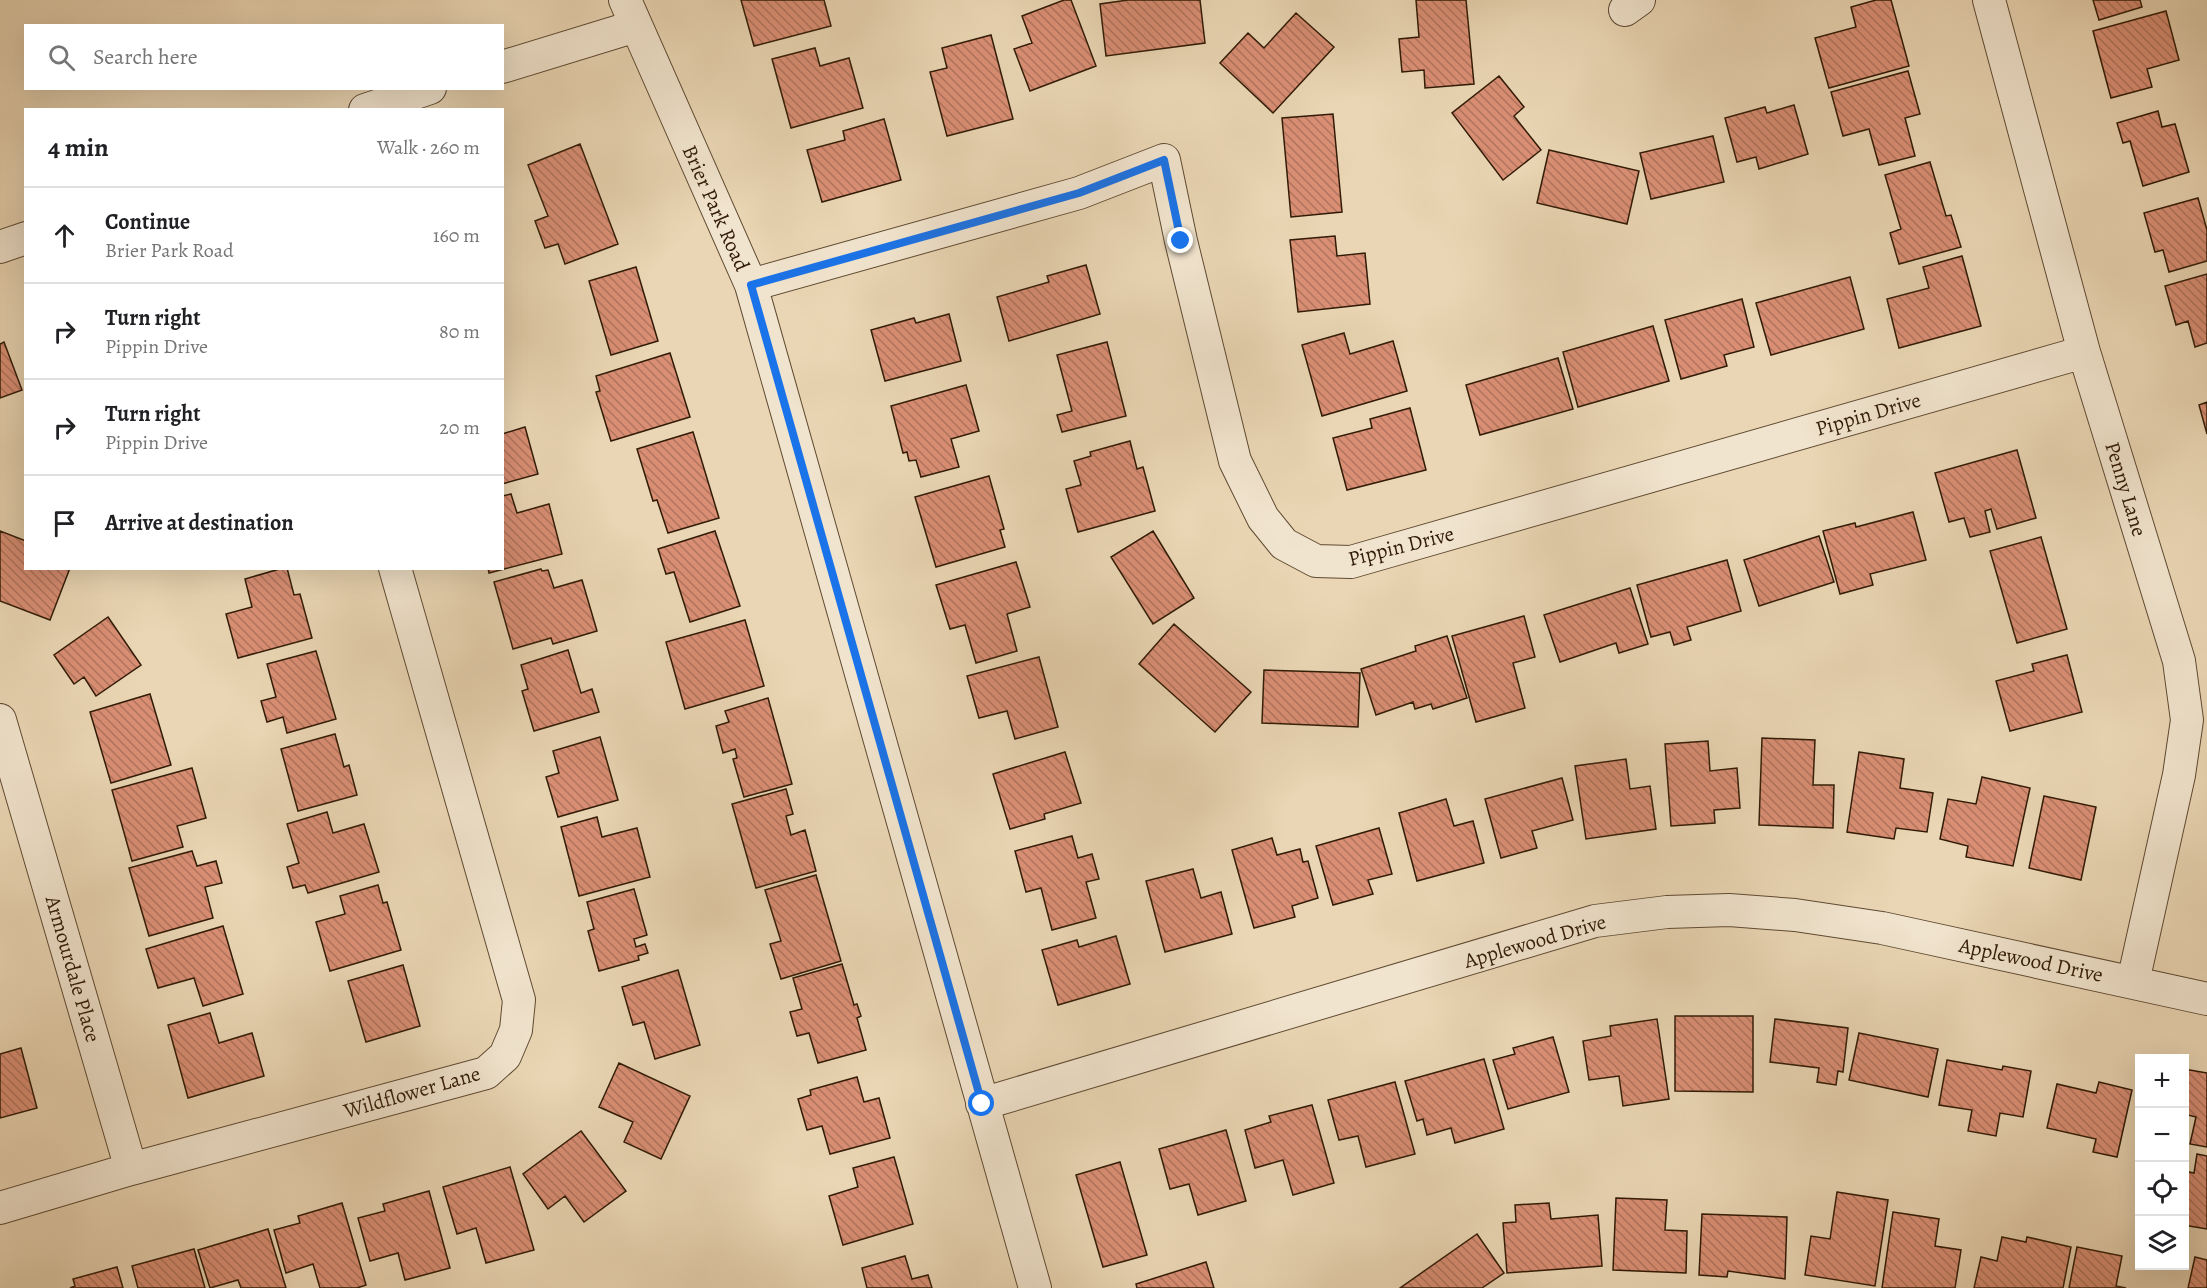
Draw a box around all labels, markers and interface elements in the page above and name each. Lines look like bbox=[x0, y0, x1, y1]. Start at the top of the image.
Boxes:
search box bbox=[24, 24, 504, 90]
icon: search bbox=[45, 41, 78, 74]
text: Search here bbox=[93, 42, 198, 72]
text: 4 min bbox=[48, 130, 109, 165]
text: Walk · 260 m bbox=[377, 134, 480, 161]
street label: Brier Park Road bbox=[676, 141, 757, 276]
text: Continue bbox=[105, 207, 190, 237]
icon: ahead bbox=[48, 219, 81, 252]
text: 160 m bbox=[433, 222, 480, 249]
route end bbox=[1167, 227, 1193, 253]
text: Brier Park Road bbox=[105, 237, 234, 264]
text: Turn right bbox=[105, 303, 201, 333]
icon: right bbox=[48, 315, 81, 348]
text: 80 m bbox=[439, 318, 480, 345]
text: Pippin Drive bbox=[105, 333, 208, 360]
street label: Pippin Drive bbox=[1812, 386, 1924, 442]
text: Turn right bbox=[105, 399, 201, 429]
icon: right bbox=[48, 411, 81, 444]
text: 20 m bbox=[439, 414, 480, 441]
text: Pippin Drive bbox=[105, 429, 208, 456]
street label: Penny Lane bbox=[2098, 438, 2154, 540]
icon: arrive bbox=[48, 507, 81, 540]
text: Arrive at destination bbox=[105, 508, 294, 538]
street label: Pippin Drive bbox=[1345, 519, 1457, 573]
street label: Armourdale Place bbox=[38, 891, 107, 1046]
street label: Applewood Drive bbox=[1460, 907, 1609, 975]
street label: Applewood Drive bbox=[1955, 931, 2106, 989]
map controls bbox=[2135, 1054, 2189, 1270]
button: + bbox=[2135, 1054, 2189, 1108]
street label: Wildflower Lane bbox=[340, 1059, 483, 1125]
route start bbox=[968, 1090, 994, 1116]
button: − bbox=[2135, 1108, 2189, 1162]
button: locate bbox=[2135, 1162, 2189, 1216]
button: layers bbox=[2135, 1216, 2189, 1270]

